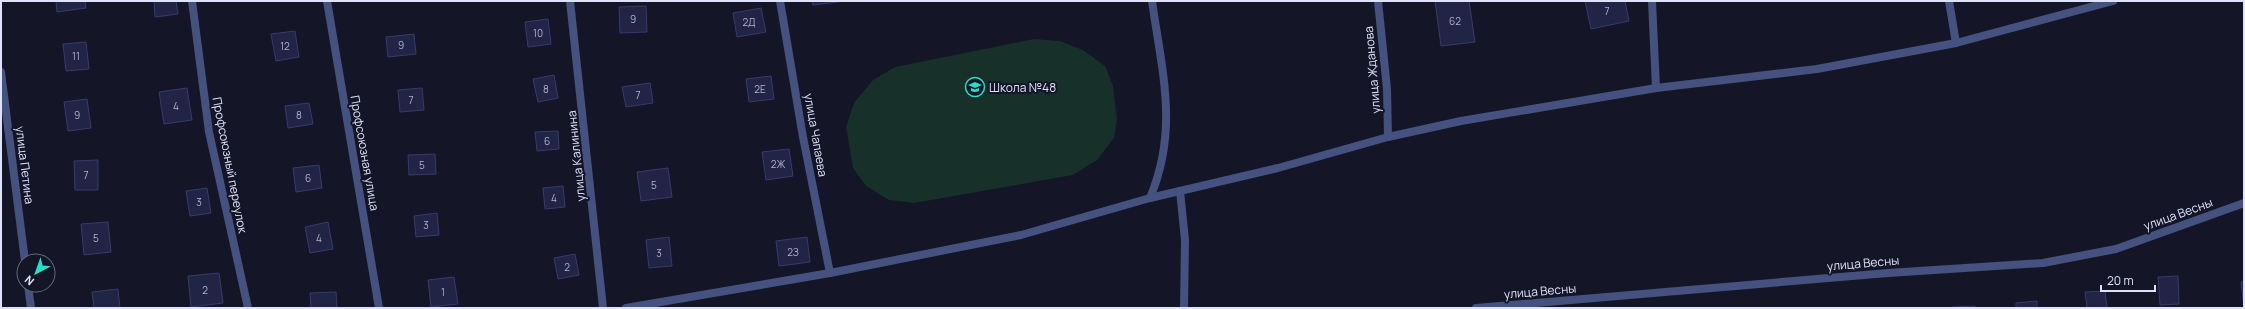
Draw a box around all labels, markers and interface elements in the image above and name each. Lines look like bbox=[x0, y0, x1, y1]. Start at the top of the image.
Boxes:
house number: 7 bbox=[1604, 4, 1610, 18]
house number: 9 bbox=[630, 12, 636, 26]
house number: 62 bbox=[1449, 14, 1461, 28]
house number: 2Д bbox=[743, 15, 755, 29]
house number: 10 bbox=[533, 26, 543, 40]
street label: улица Жданова bbox=[1360, 26, 1384, 114]
house number: 9 bbox=[398, 38, 404, 52]
house number: 12 bbox=[280, 39, 290, 53]
house number: 11 bbox=[72, 49, 80, 63]
school or university icon: Школа №48 bbox=[964, 76, 986, 98]
place label: Школа №48 bbox=[989, 79, 1056, 96]
house number: 8 bbox=[543, 82, 549, 96]
house number: 2Е bbox=[754, 82, 766, 96]
house number: 7 bbox=[635, 88, 641, 102]
street label: улица Чапаева bbox=[800, 92, 832, 178]
house number: 7 bbox=[408, 93, 414, 107]
street label: Профсоюзная улица bbox=[346, 94, 384, 212]
street label: Профсоюзный переулок bbox=[208, 95, 252, 236]
house number: 4 bbox=[173, 99, 179, 113]
house number: 9 bbox=[74, 108, 80, 122]
house number: 8 bbox=[296, 108, 302, 122]
street label: улица Калинина bbox=[563, 110, 589, 202]
street label: улица Петина bbox=[12, 125, 38, 205]
house number: 6 bbox=[544, 134, 550, 148]
house number: 2Ж bbox=[771, 157, 785, 171]
house number: 5 bbox=[419, 158, 425, 172]
house number: 7 bbox=[83, 168, 89, 182]
house number: 6 bbox=[305, 171, 311, 185]
house number: 5 bbox=[651, 178, 657, 192]
house number: 4 bbox=[551, 191, 557, 205]
street label: улица Весны bbox=[2141, 194, 2215, 234]
house number: 3 bbox=[196, 195, 202, 209]
house number: 3 bbox=[423, 218, 429, 232]
house number: 5 bbox=[93, 231, 99, 245]
house number: 4 bbox=[316, 231, 322, 245]
house number: 2З bbox=[787, 245, 799, 259]
house number: 3 bbox=[656, 246, 662, 260]
street label: улица Весны bbox=[1826, 251, 1900, 275]
north arrow bbox=[16, 253, 56, 293]
house number: 2 bbox=[564, 260, 570, 274]
scale bar bbox=[2101, 267, 2155, 293]
text: 20 m bbox=[2107, 272, 2134, 289]
text: N bbox=[21, 273, 37, 289]
street label: улица Весны bbox=[1503, 279, 1577, 303]
house number: 2 bbox=[202, 283, 208, 297]
house number: 1 bbox=[441, 285, 445, 299]

